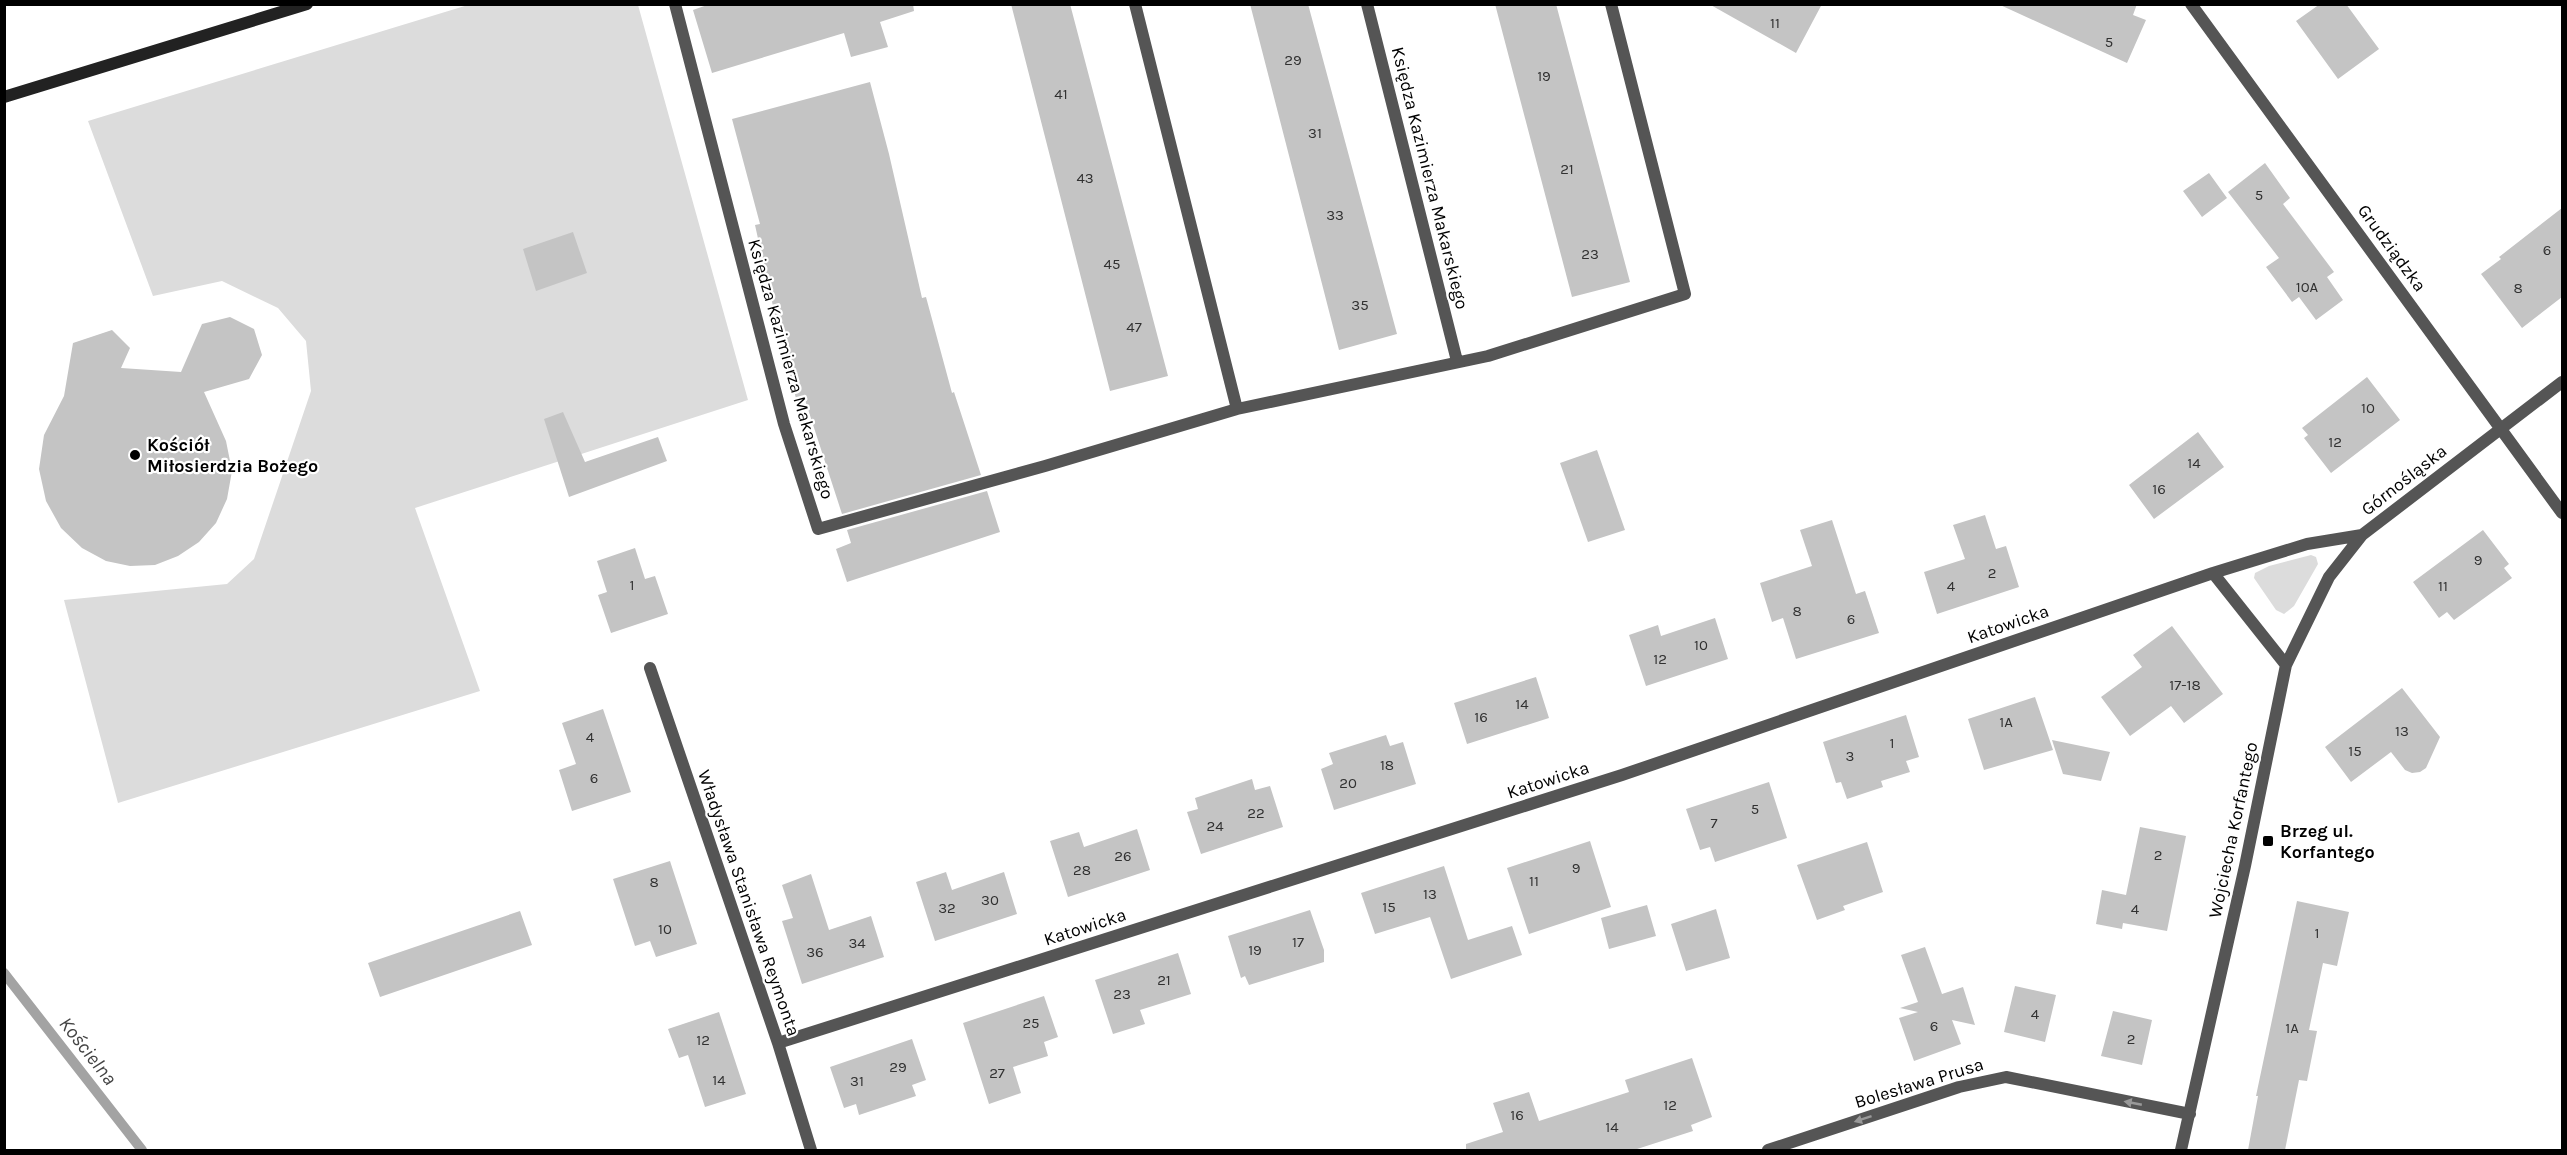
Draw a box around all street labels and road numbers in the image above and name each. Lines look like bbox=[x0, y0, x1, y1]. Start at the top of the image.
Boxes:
street label: Księdza Kazimierza Makarskiego bbox=[1387, 44, 1473, 312]
street label: Grudziądzka bbox=[2353, 200, 2431, 296]
street label: Księdza Kazimierza Makarskiego bbox=[743, 236, 839, 502]
street label: Górnośląska bbox=[2357, 440, 2451, 520]
street label: Katowicka bbox=[1964, 600, 2052, 648]
street label: Wojciecha Korfantego bbox=[2204, 740, 2262, 920]
street label: Katowicka bbox=[1504, 756, 1592, 804]
street label: Władysława Stanisława Reymonta bbox=[693, 767, 805, 1039]
street label: Katowicka bbox=[1041, 903, 1129, 951]
street label: Bolesława Prusa bbox=[1852, 1053, 1986, 1113]

